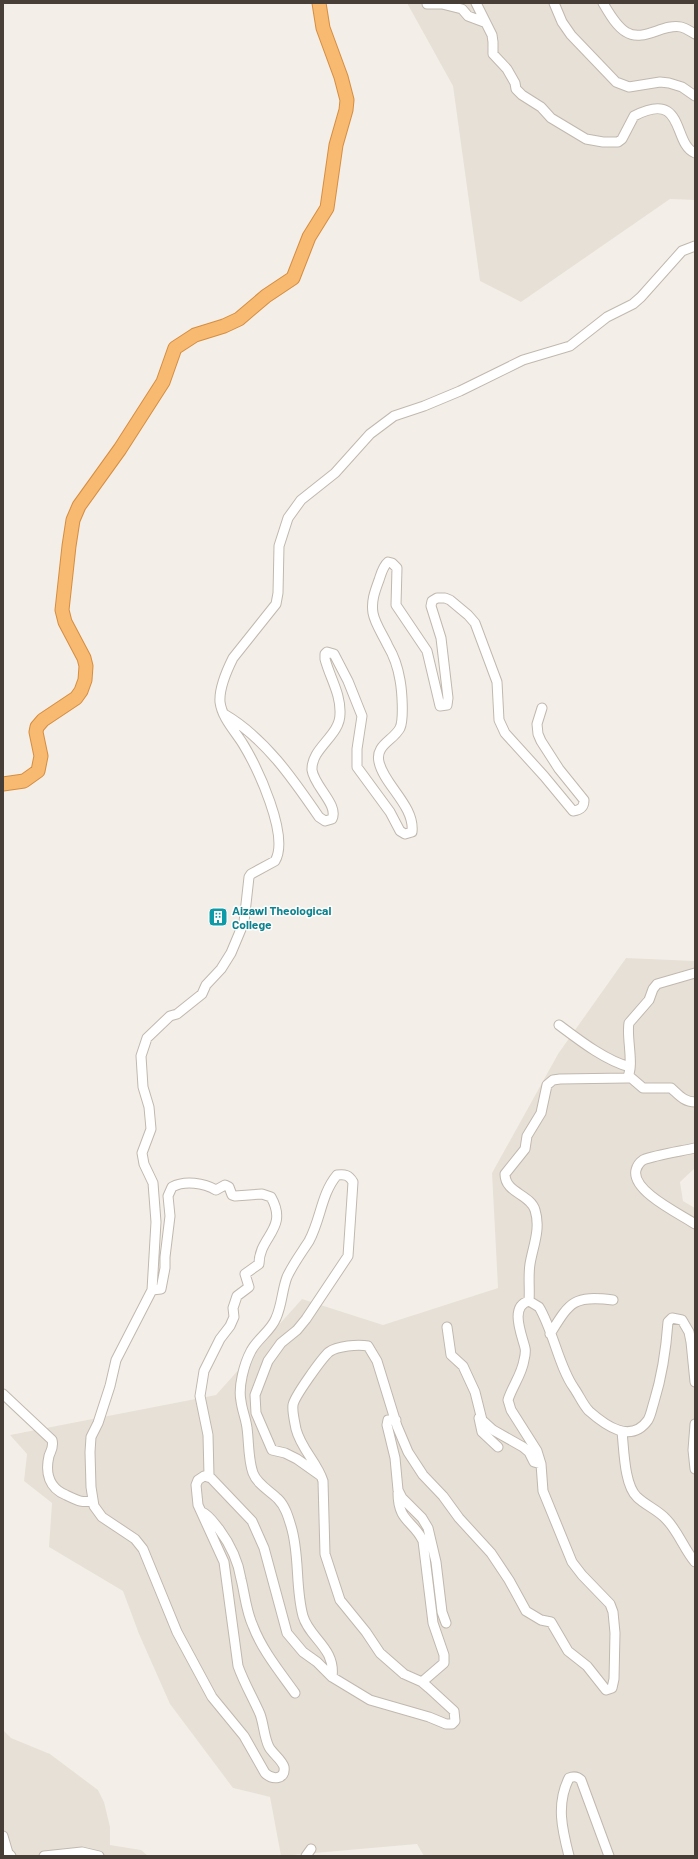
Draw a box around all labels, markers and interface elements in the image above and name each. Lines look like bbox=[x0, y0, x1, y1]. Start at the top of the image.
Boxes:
place label: Aizawl Theological College bbox=[232, 903, 331, 931]
building icon: Aizawl Theological College bbox=[207, 906, 229, 928]

